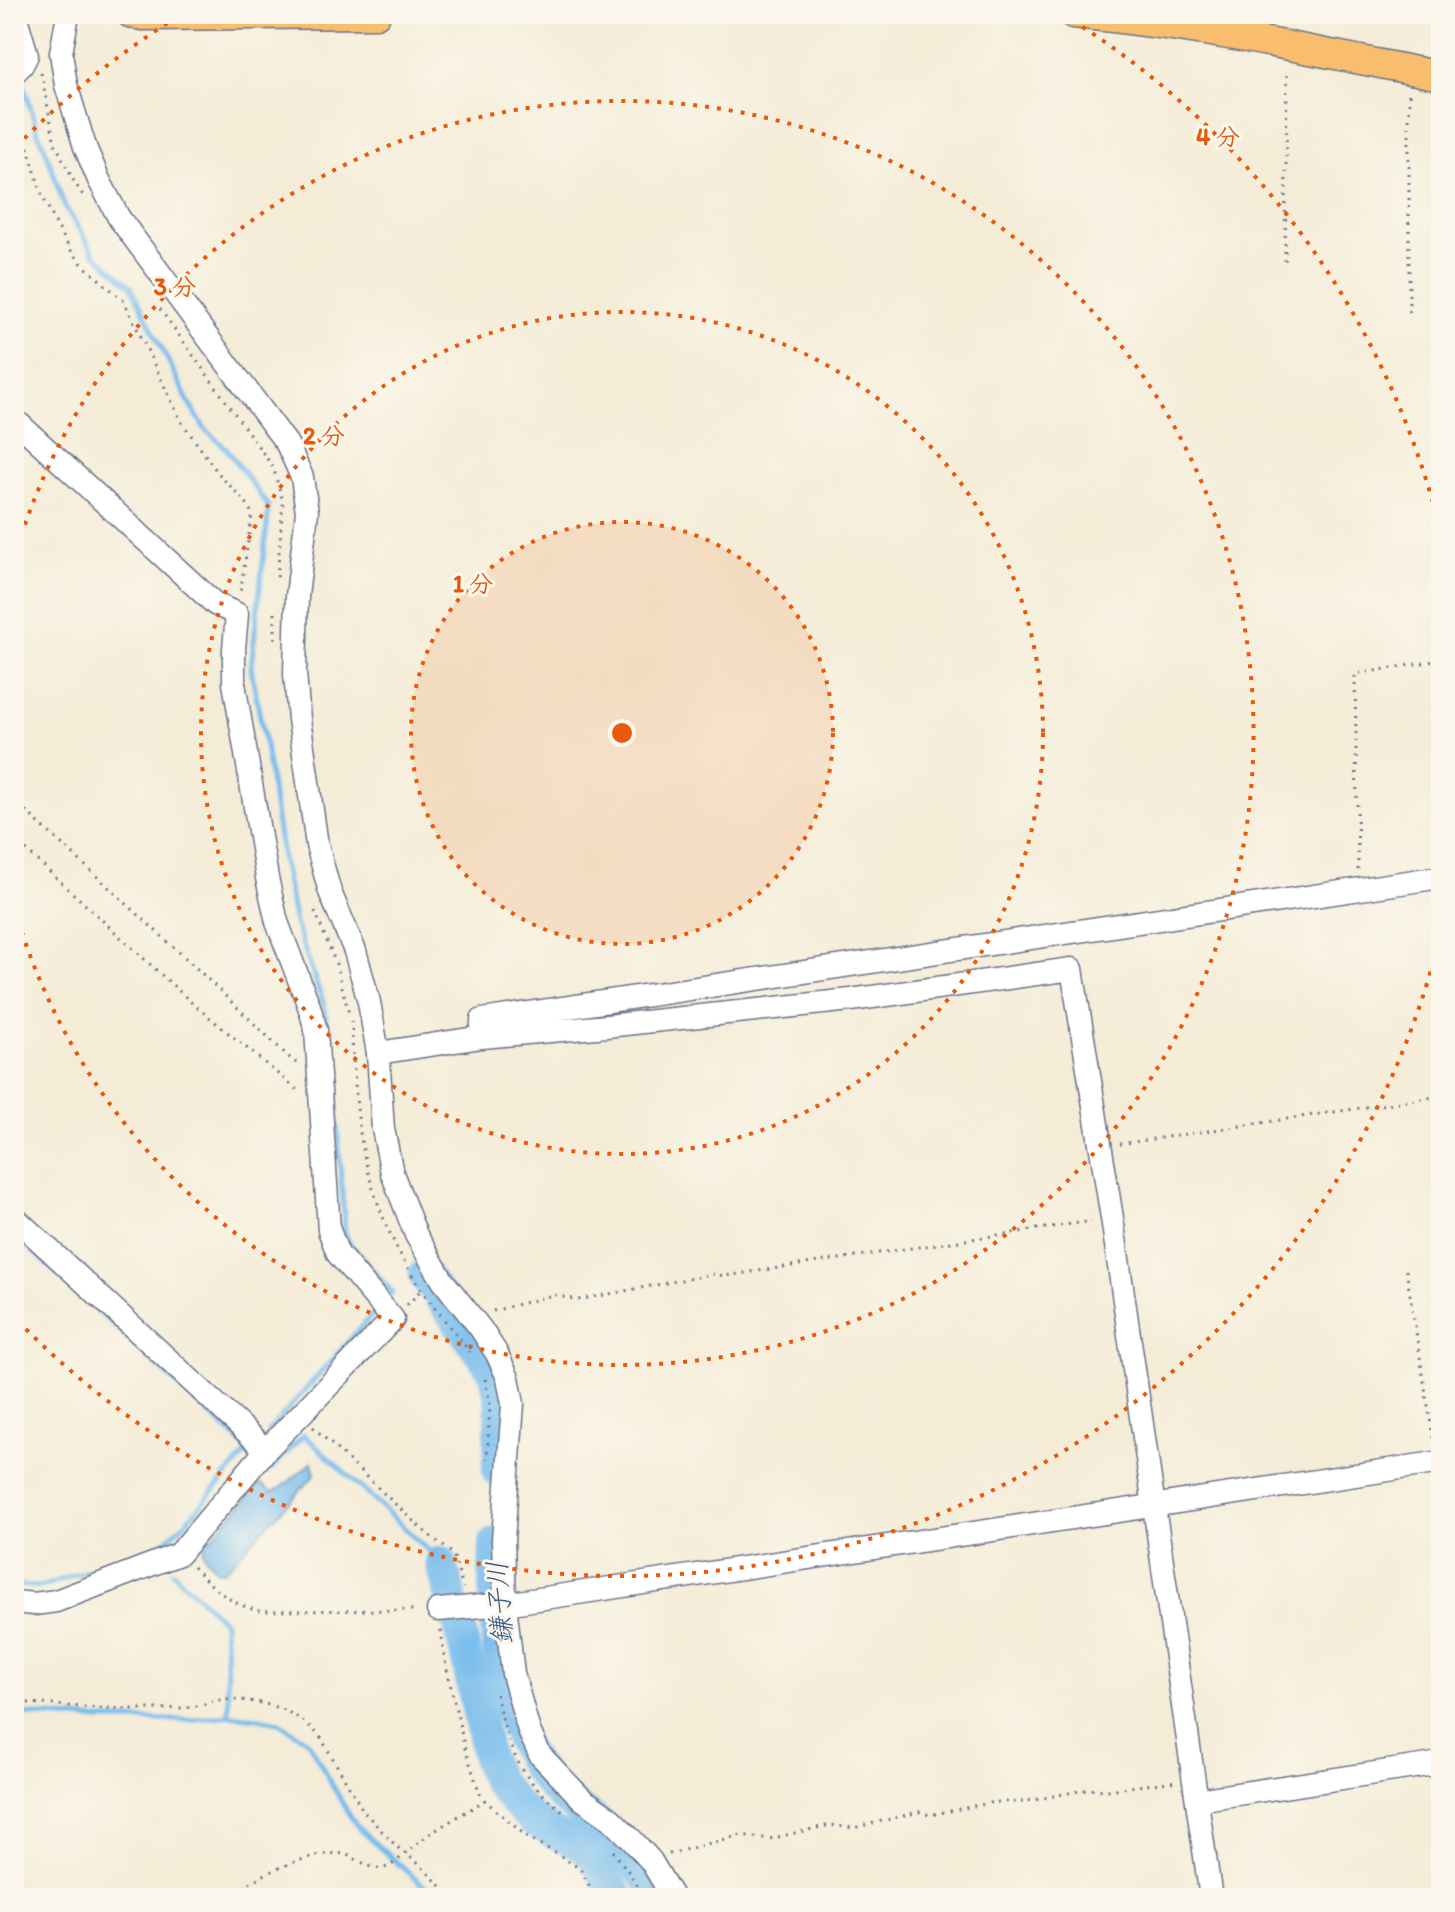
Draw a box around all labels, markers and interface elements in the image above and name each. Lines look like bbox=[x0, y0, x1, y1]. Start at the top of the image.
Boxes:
text: 4 分 bbox=[1196, 122, 1240, 151]
text: 3 分 bbox=[154, 272, 196, 301]
text: 2 分 bbox=[303, 421, 345, 450]
text: 1 分 bbox=[453, 569, 493, 598]
centre of rings bbox=[608, 719, 636, 747]
water label: 鎌子川 bbox=[479, 1560, 519, 1646]

